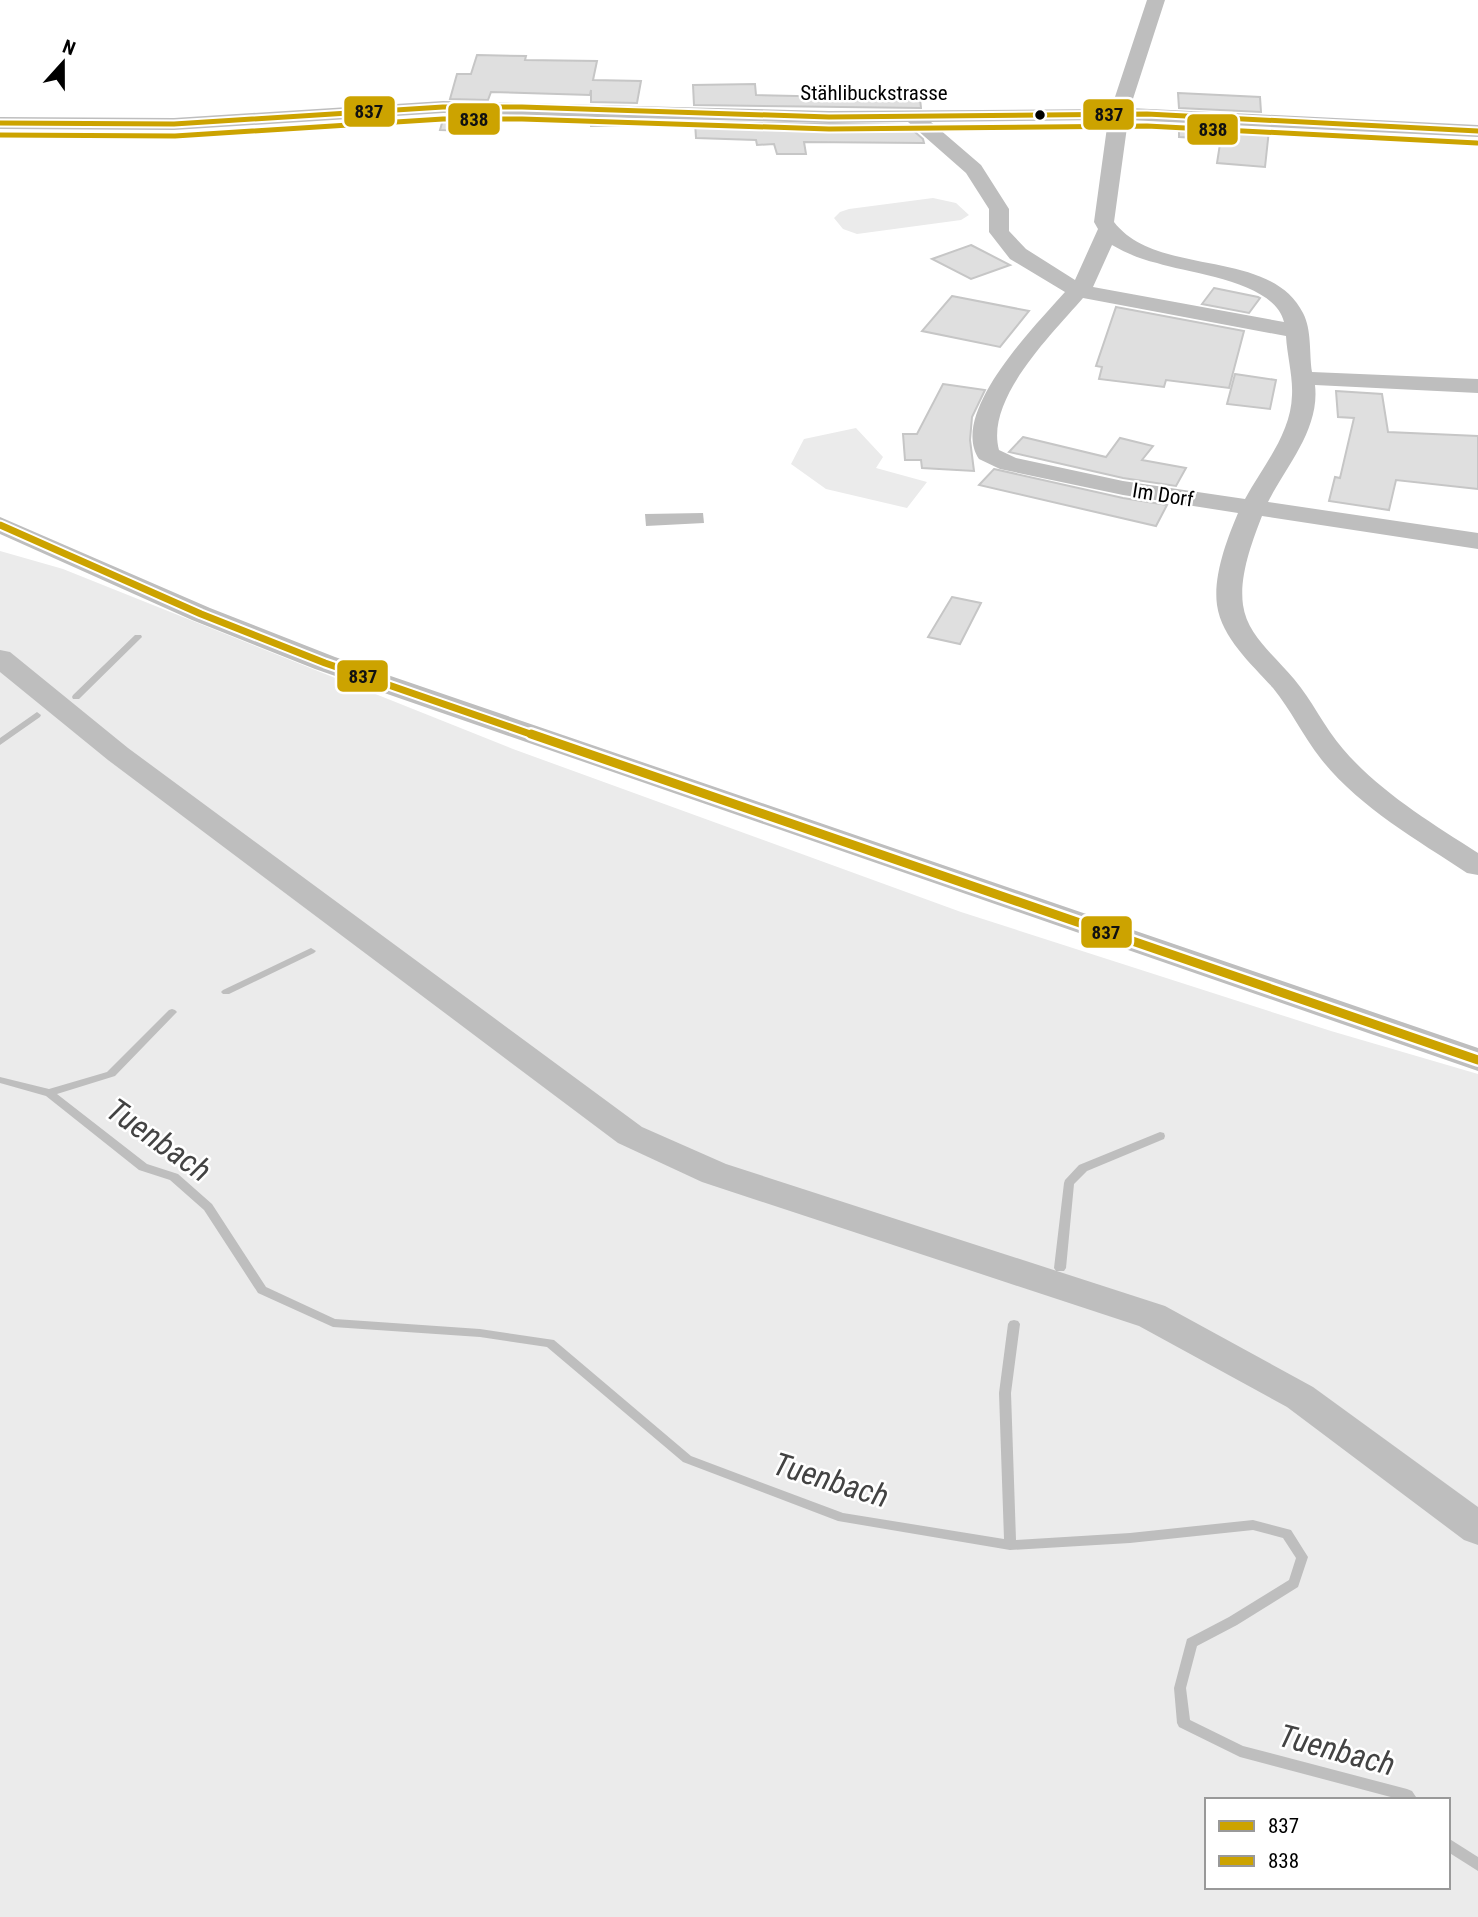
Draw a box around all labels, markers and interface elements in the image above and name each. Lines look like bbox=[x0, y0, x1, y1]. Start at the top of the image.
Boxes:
north arrow bbox=[28, 28, 98, 98]
text: N bbox=[59, 35, 78, 60]
street label: Stählibuckstrasse bbox=[800, 81, 948, 105]
line badge: 837 bbox=[343, 95, 396, 128]
line badge: 837 bbox=[1082, 98, 1135, 131]
text: 837 bbox=[355, 100, 383, 123]
line badge: 838 bbox=[447, 102, 501, 136]
text: 837 bbox=[1095, 103, 1123, 126]
text: 838 bbox=[460, 108, 488, 131]
unlabelled marker bbox=[1033, 108, 1047, 122]
line badge: 838 bbox=[1186, 113, 1239, 146]
text: 838 bbox=[1199, 118, 1227, 141]
street label: Im Dorf bbox=[1131, 478, 1196, 512]
line badge: 837 bbox=[336, 659, 389, 693]
text: 837 bbox=[349, 665, 377, 688]
line badge: 837 bbox=[1080, 915, 1133, 949]
text: 837 bbox=[1092, 921, 1120, 944]
water label: Tuenbach bbox=[99, 1090, 219, 1190]
water label: Tuenbach bbox=[769, 1444, 893, 1516]
water label: Tuenbach bbox=[1275, 1716, 1399, 1784]
legend bbox=[1205, 1798, 1450, 1889]
text: 837 bbox=[1268, 1814, 1299, 1838]
text: 838 bbox=[1268, 1849, 1299, 1873]

